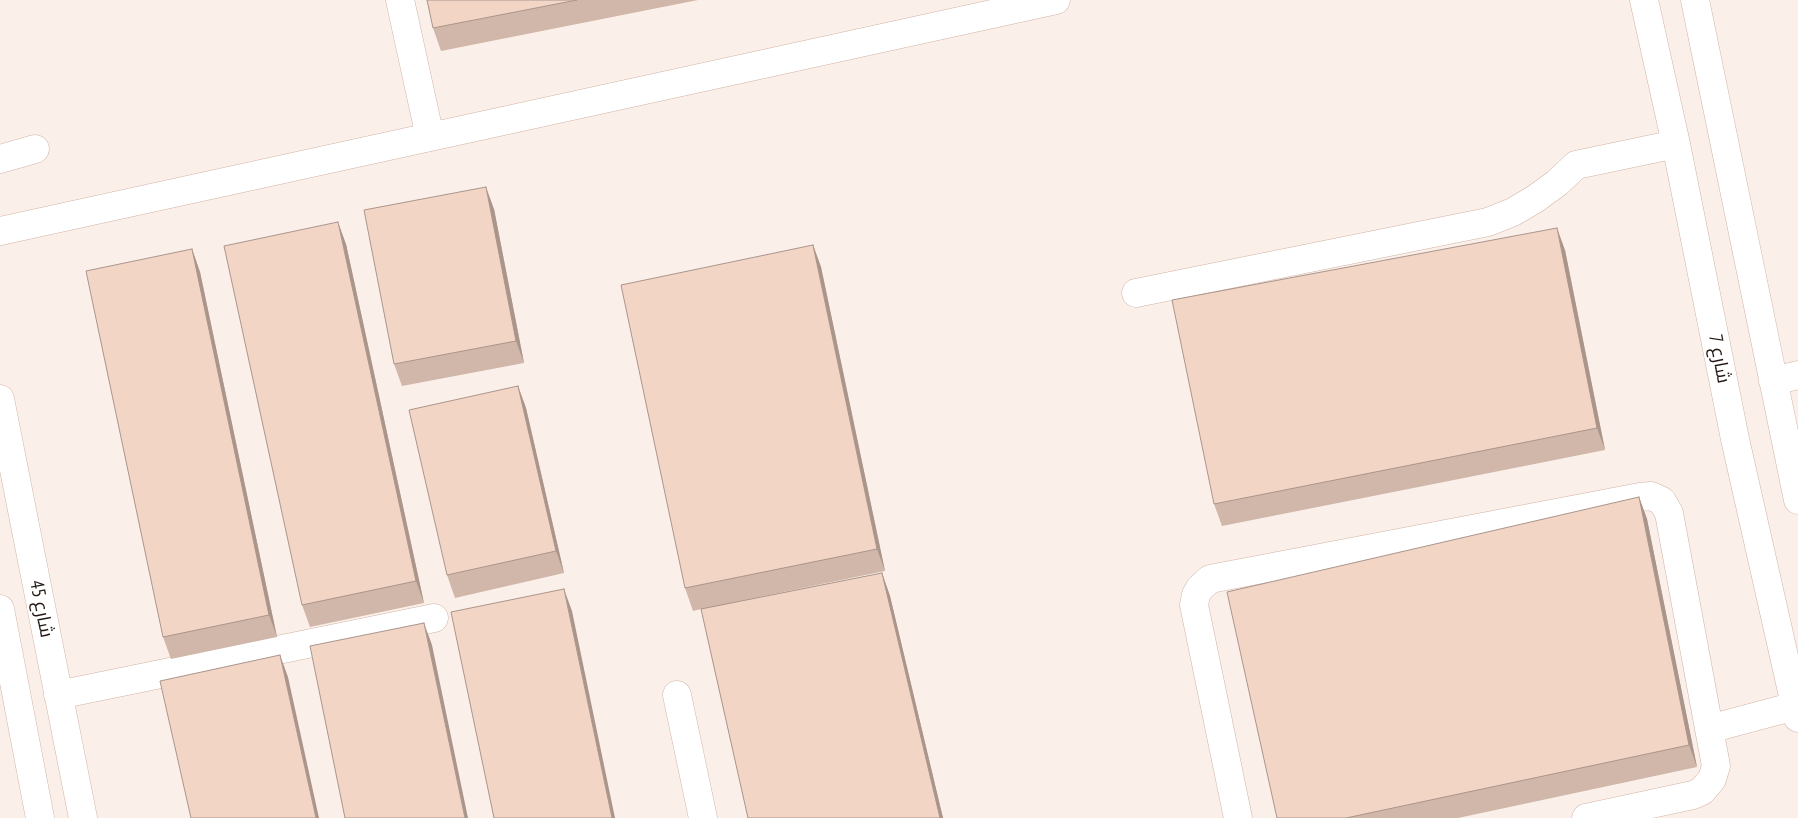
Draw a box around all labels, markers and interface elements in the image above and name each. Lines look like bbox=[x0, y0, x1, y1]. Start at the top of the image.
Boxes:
street label: شارع 7 bbox=[1703, 333, 1735, 385]
street label: شارع 45 bbox=[24, 578, 58, 640]

